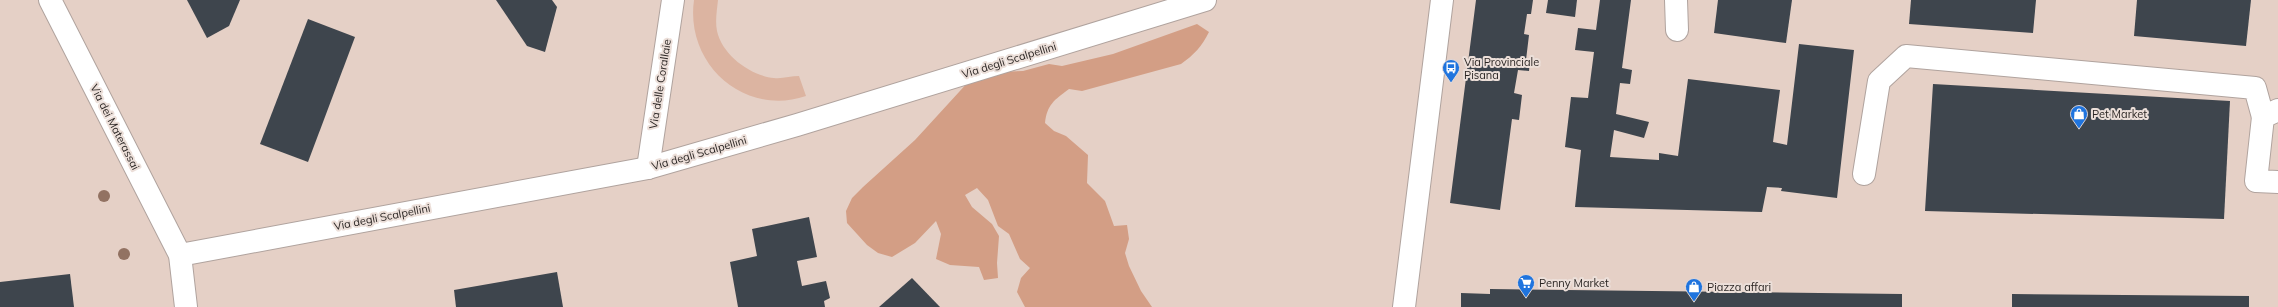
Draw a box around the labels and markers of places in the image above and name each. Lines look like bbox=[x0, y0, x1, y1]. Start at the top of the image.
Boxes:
place label: Via Provinciale Pisana bbox=[1464, 55, 1539, 82]
bus stop icon: Via Provinciale Pisana bbox=[1441, 58, 1461, 83]
shop icon: Pet Market bbox=[2069, 104, 2089, 129]
place label: Pet Market bbox=[2092, 107, 2147, 121]
supermarket icon: Penny Market bbox=[1516, 273, 1536, 298]
place label: Penny Market bbox=[1539, 276, 1609, 290]
shop icon: Piazza affari bbox=[1684, 277, 1704, 302]
place label: Piazza affari bbox=[1707, 280, 1771, 294]

